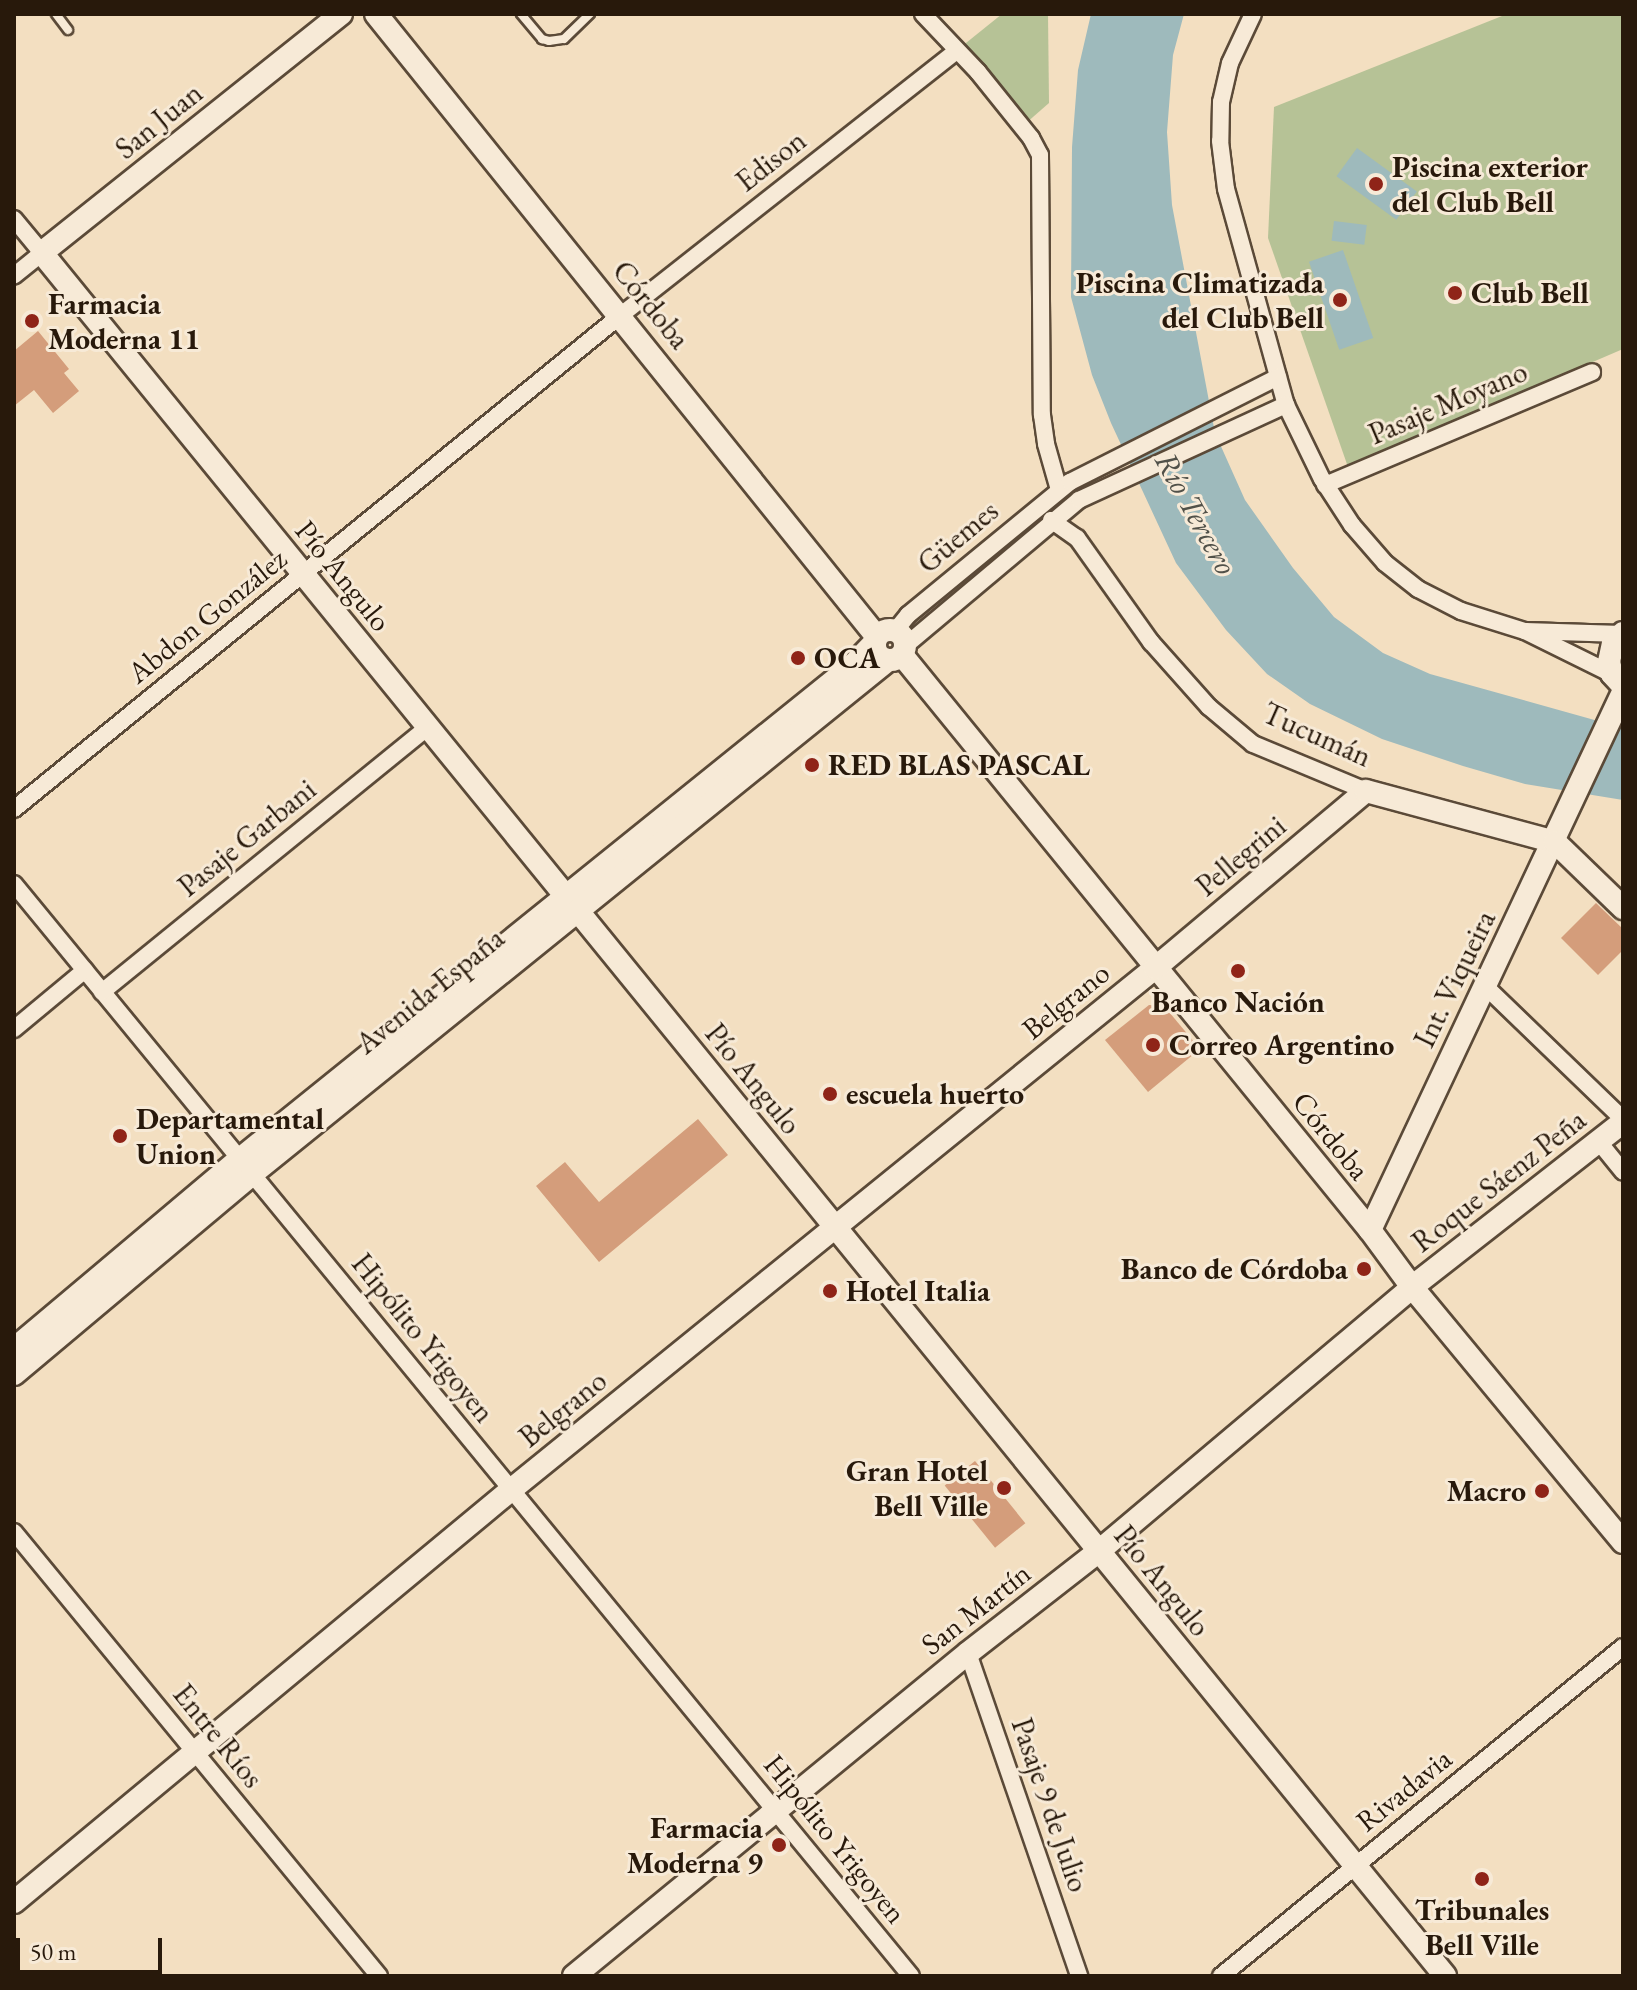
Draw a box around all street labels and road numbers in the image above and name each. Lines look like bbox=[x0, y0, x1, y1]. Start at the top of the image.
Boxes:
street label: San Juan bbox=[108, 75, 210, 167]
street label: Edison bbox=[729, 122, 813, 200]
street label: Córdoba bbox=[605, 254, 697, 356]
street label: Pasaje Moyano bbox=[1363, 353, 1533, 453]
street label: Güemes bbox=[910, 493, 1006, 581]
street label: Pío Angulo bbox=[287, 513, 399, 639]
street label: Abdon González bbox=[120, 541, 294, 691]
street label: Tucumán bbox=[1257, 695, 1377, 775]
street label: Pasaje Garbani bbox=[171, 772, 323, 904]
street label: Pellegrini bbox=[1189, 808, 1293, 904]
street label: Int. Viqueira bbox=[1406, 905, 1504, 1053]
street label: Avenida España bbox=[349, 920, 511, 1062]
street label: Belgrano bbox=[1015, 955, 1117, 1047]
street label: Pío Angulo bbox=[697, 1016, 809, 1142]
street label: Córdoba bbox=[1285, 1085, 1377, 1187]
street label: Roque Sáenz Peña bbox=[1405, 1102, 1593, 1260]
street label: Hipólito Yrigoyen bbox=[344, 1246, 502, 1430]
street label: Belgrano bbox=[512, 1363, 614, 1455]
street label: Pío Angulo bbox=[1106, 1518, 1218, 1644]
street label: San Martín bbox=[914, 1555, 1038, 1663]
street label: Entre Ríos bbox=[165, 1677, 271, 1795]
street label: Pasaje 9 de Julio bbox=[1003, 1713, 1097, 1897]
street label: Rivadavia bbox=[1349, 1741, 1459, 1839]
street label: Hipólito Yrigoyen bbox=[756, 1747, 914, 1931]

